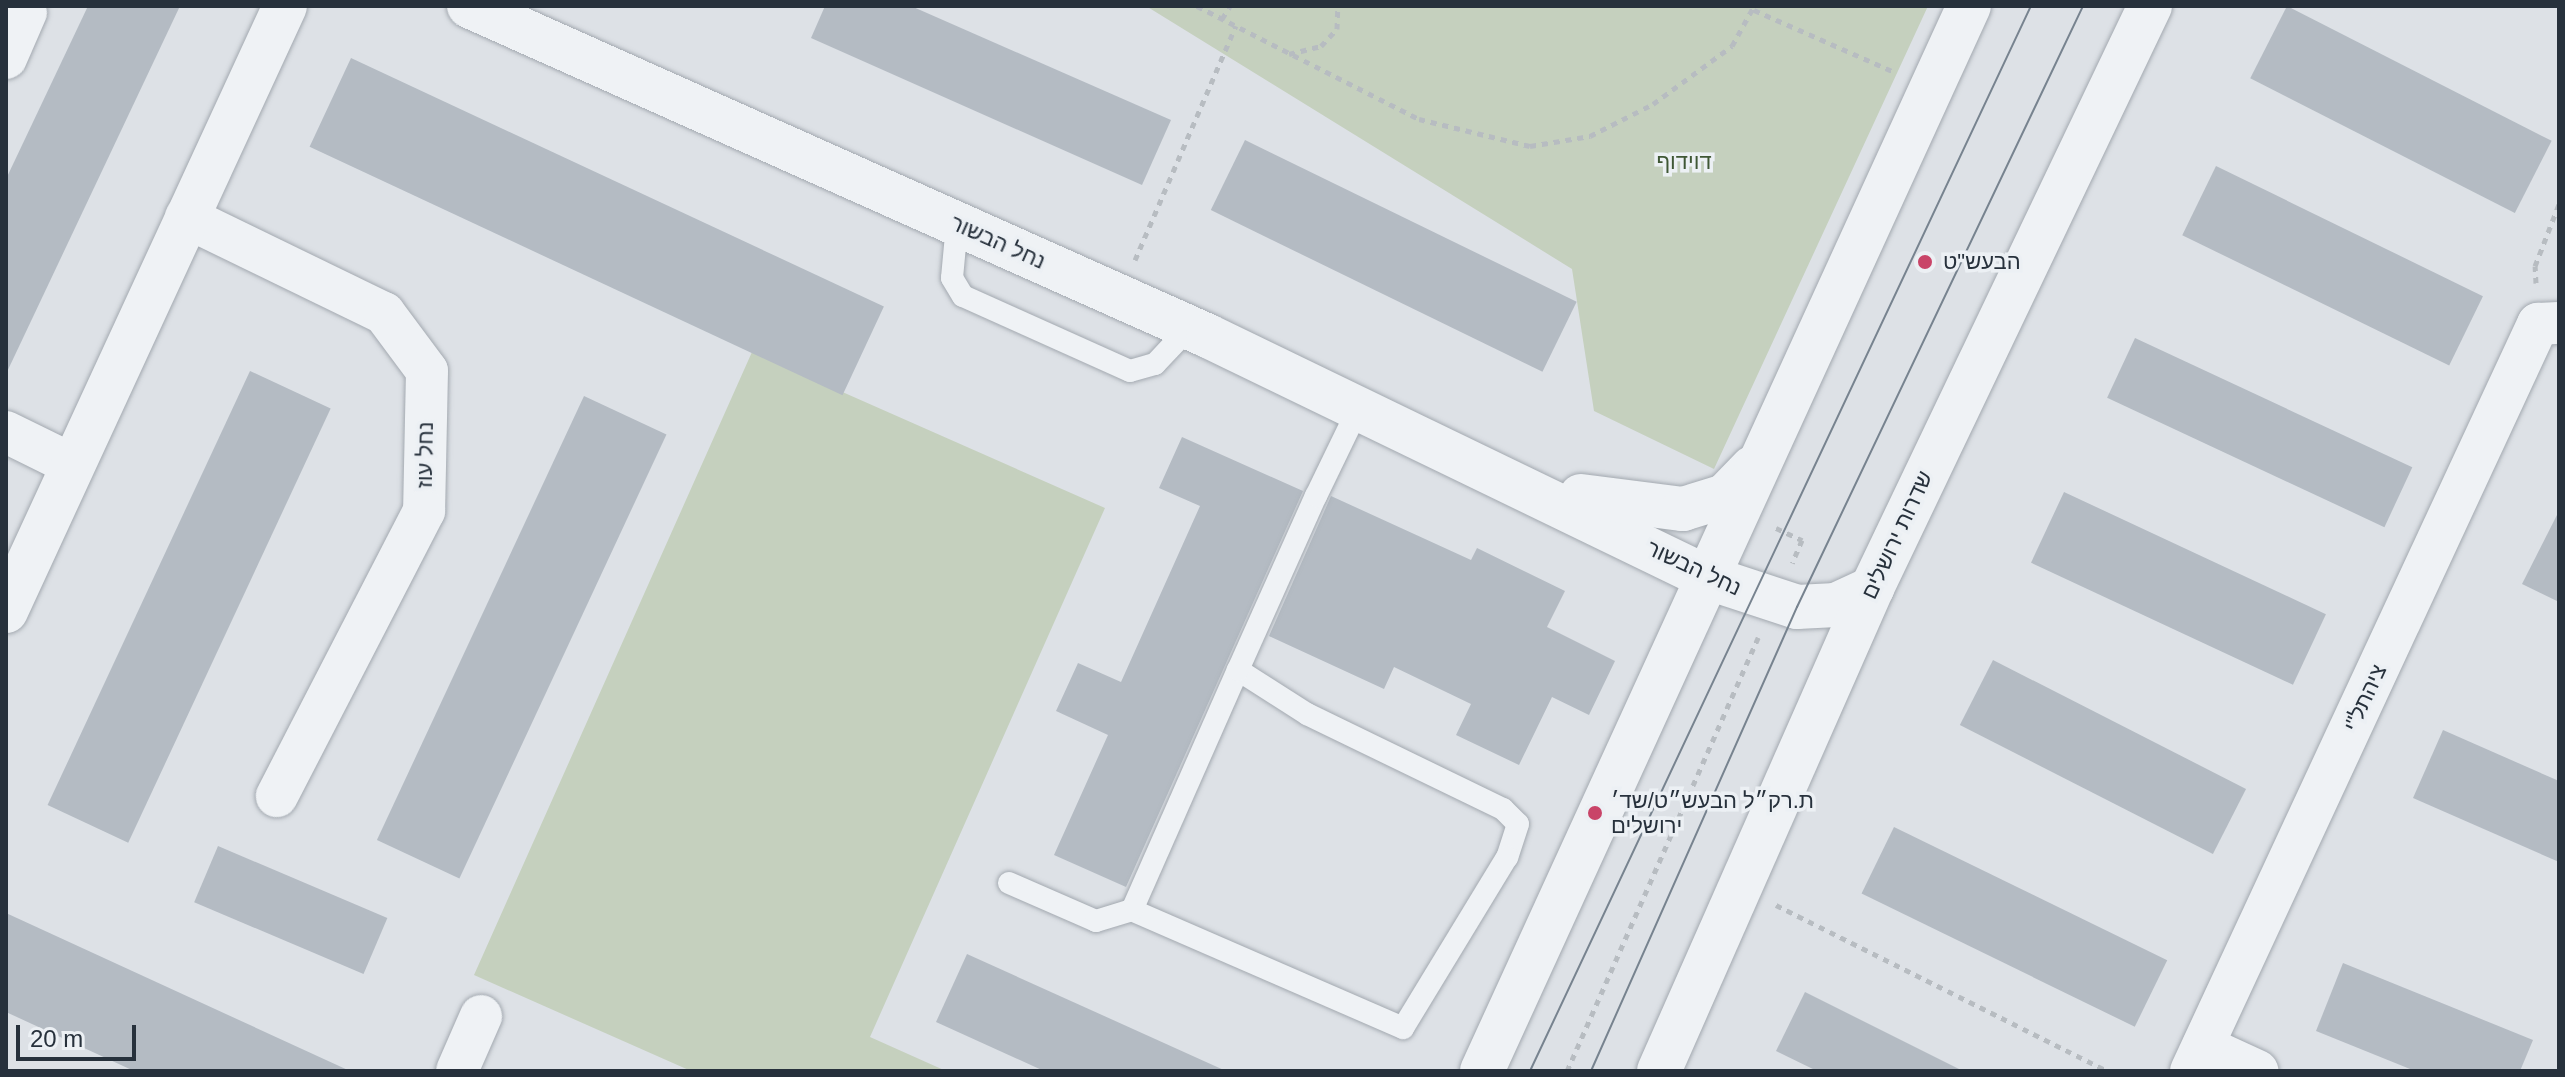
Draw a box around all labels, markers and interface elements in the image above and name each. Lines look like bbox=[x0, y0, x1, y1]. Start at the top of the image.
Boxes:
park label: דוידוף bbox=[1656, 149, 1712, 175]
street label: נחל הבשור bbox=[946, 209, 1050, 275]
place label: הבעש"ט bbox=[1943, 249, 2021, 275]
marker: הבעש"ט bbox=[1914, 251, 1936, 273]
street label: נחל עוז bbox=[411, 422, 439, 488]
street label: שדרות ירושלים bbox=[1856, 467, 1938, 603]
street label: נחל הבשור bbox=[1643, 535, 1745, 601]
street label: ציהתל"י bbox=[2338, 660, 2392, 736]
place label: ת.רק״ל הבעש״ט/שד׳ ירושלים bbox=[1611, 787, 1814, 838]
marker: ת.רק״ל הבעש״ט/שד׳ ירושלים bbox=[1586, 804, 1604, 822]
scale bar bbox=[20, 1009, 140, 1059]
text: 20 m bbox=[30, 1025, 83, 1052]

